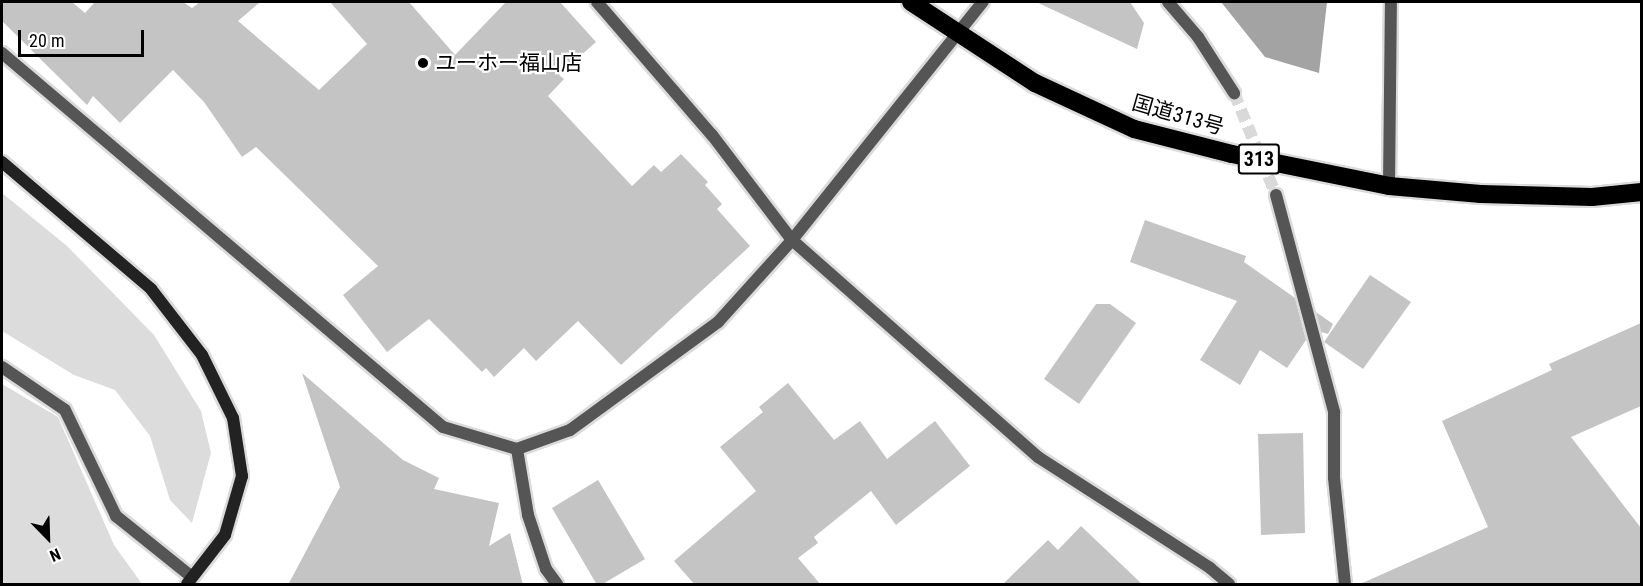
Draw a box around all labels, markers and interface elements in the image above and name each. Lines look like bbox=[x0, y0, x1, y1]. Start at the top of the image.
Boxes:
scale bar bbox=[21, 18, 147, 56]
text: 20 m bbox=[29, 30, 64, 51]
place label: ユーホー福山店 bbox=[435, 50, 582, 76]
marker: ユーホー福山店 bbox=[416, 56, 430, 70]
street label: 国道313号 bbox=[1129, 90, 1227, 140]
road number: 313 bbox=[1236, 142, 1282, 176]
north arrow bbox=[18, 508, 78, 568]
text: N bbox=[47, 544, 63, 566]

